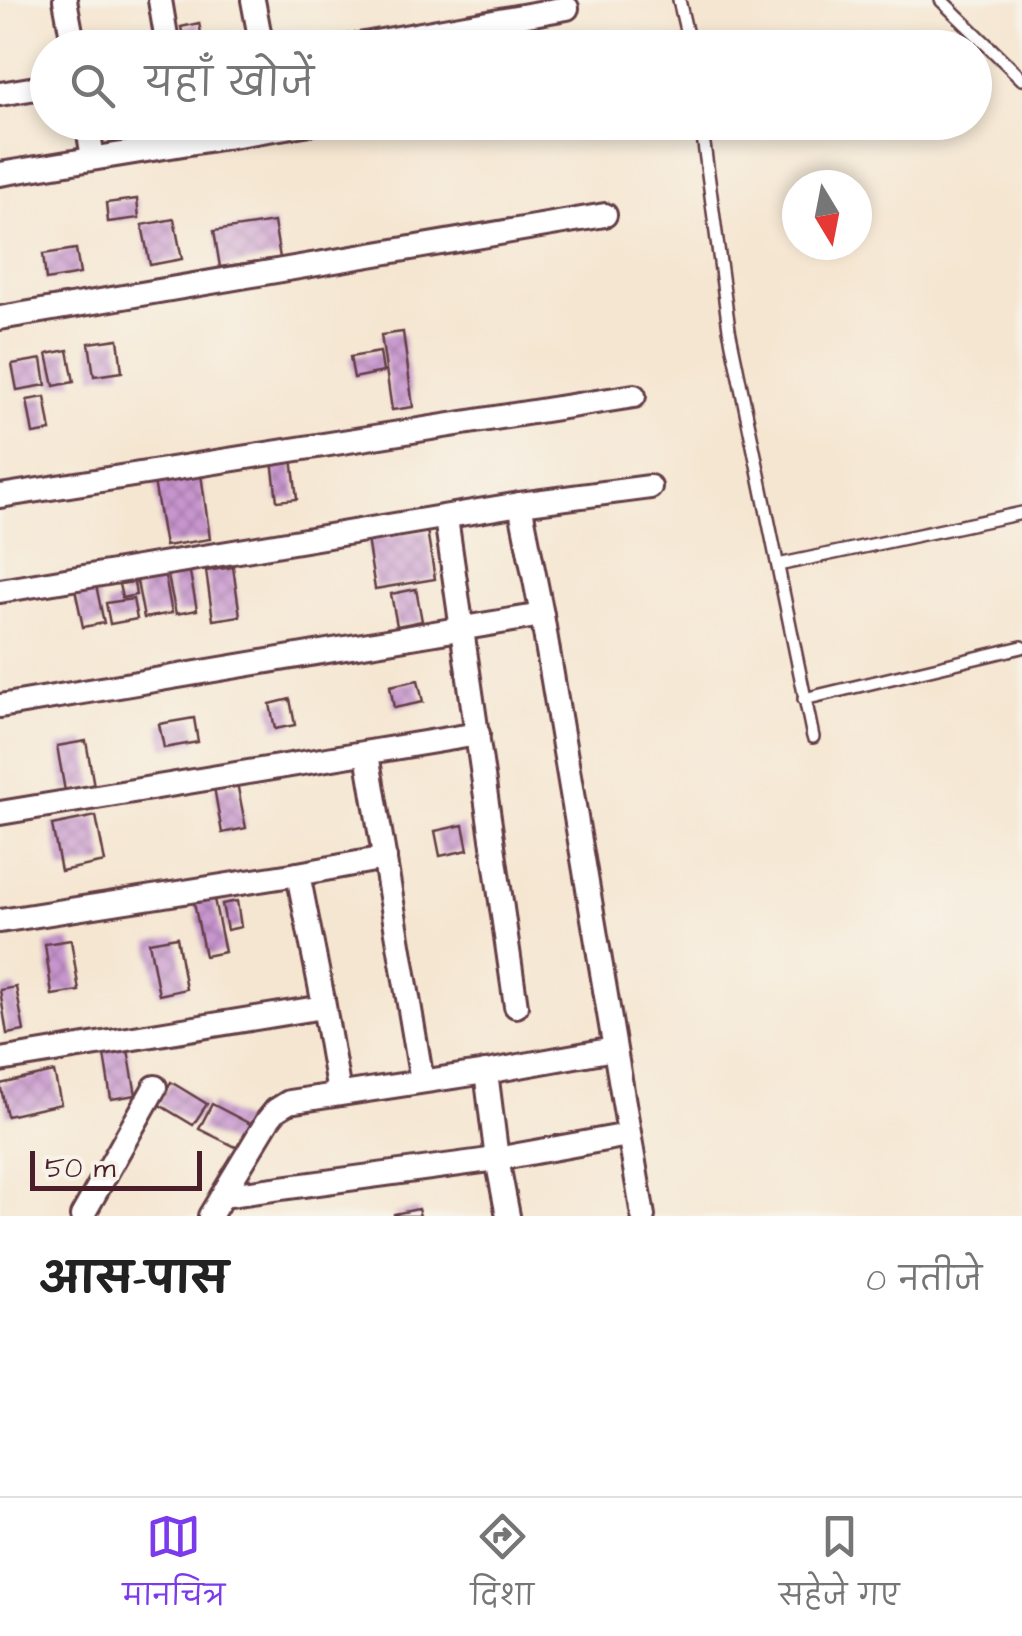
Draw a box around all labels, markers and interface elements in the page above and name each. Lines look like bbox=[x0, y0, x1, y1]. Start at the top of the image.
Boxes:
search box bbox=[30, 30, 992, 140]
icon: search bbox=[65, 58, 120, 113]
text: यहाँ खोजें bbox=[145, 58, 314, 110]
north arrow bbox=[782, 170, 872, 260]
scale bar bbox=[30, 1146, 202, 1190]
text: 50 m bbox=[45, 1149, 116, 1188]
text: आस-पास bbox=[40, 1251, 228, 1309]
text: 0 नतीजे bbox=[866, 1258, 982, 1303]
tab: मानचित्र bbox=[123, 1509, 225, 1626]
tab: दिशा bbox=[470, 1509, 534, 1626]
tab: सहेजे गए bbox=[779, 1509, 899, 1626]

